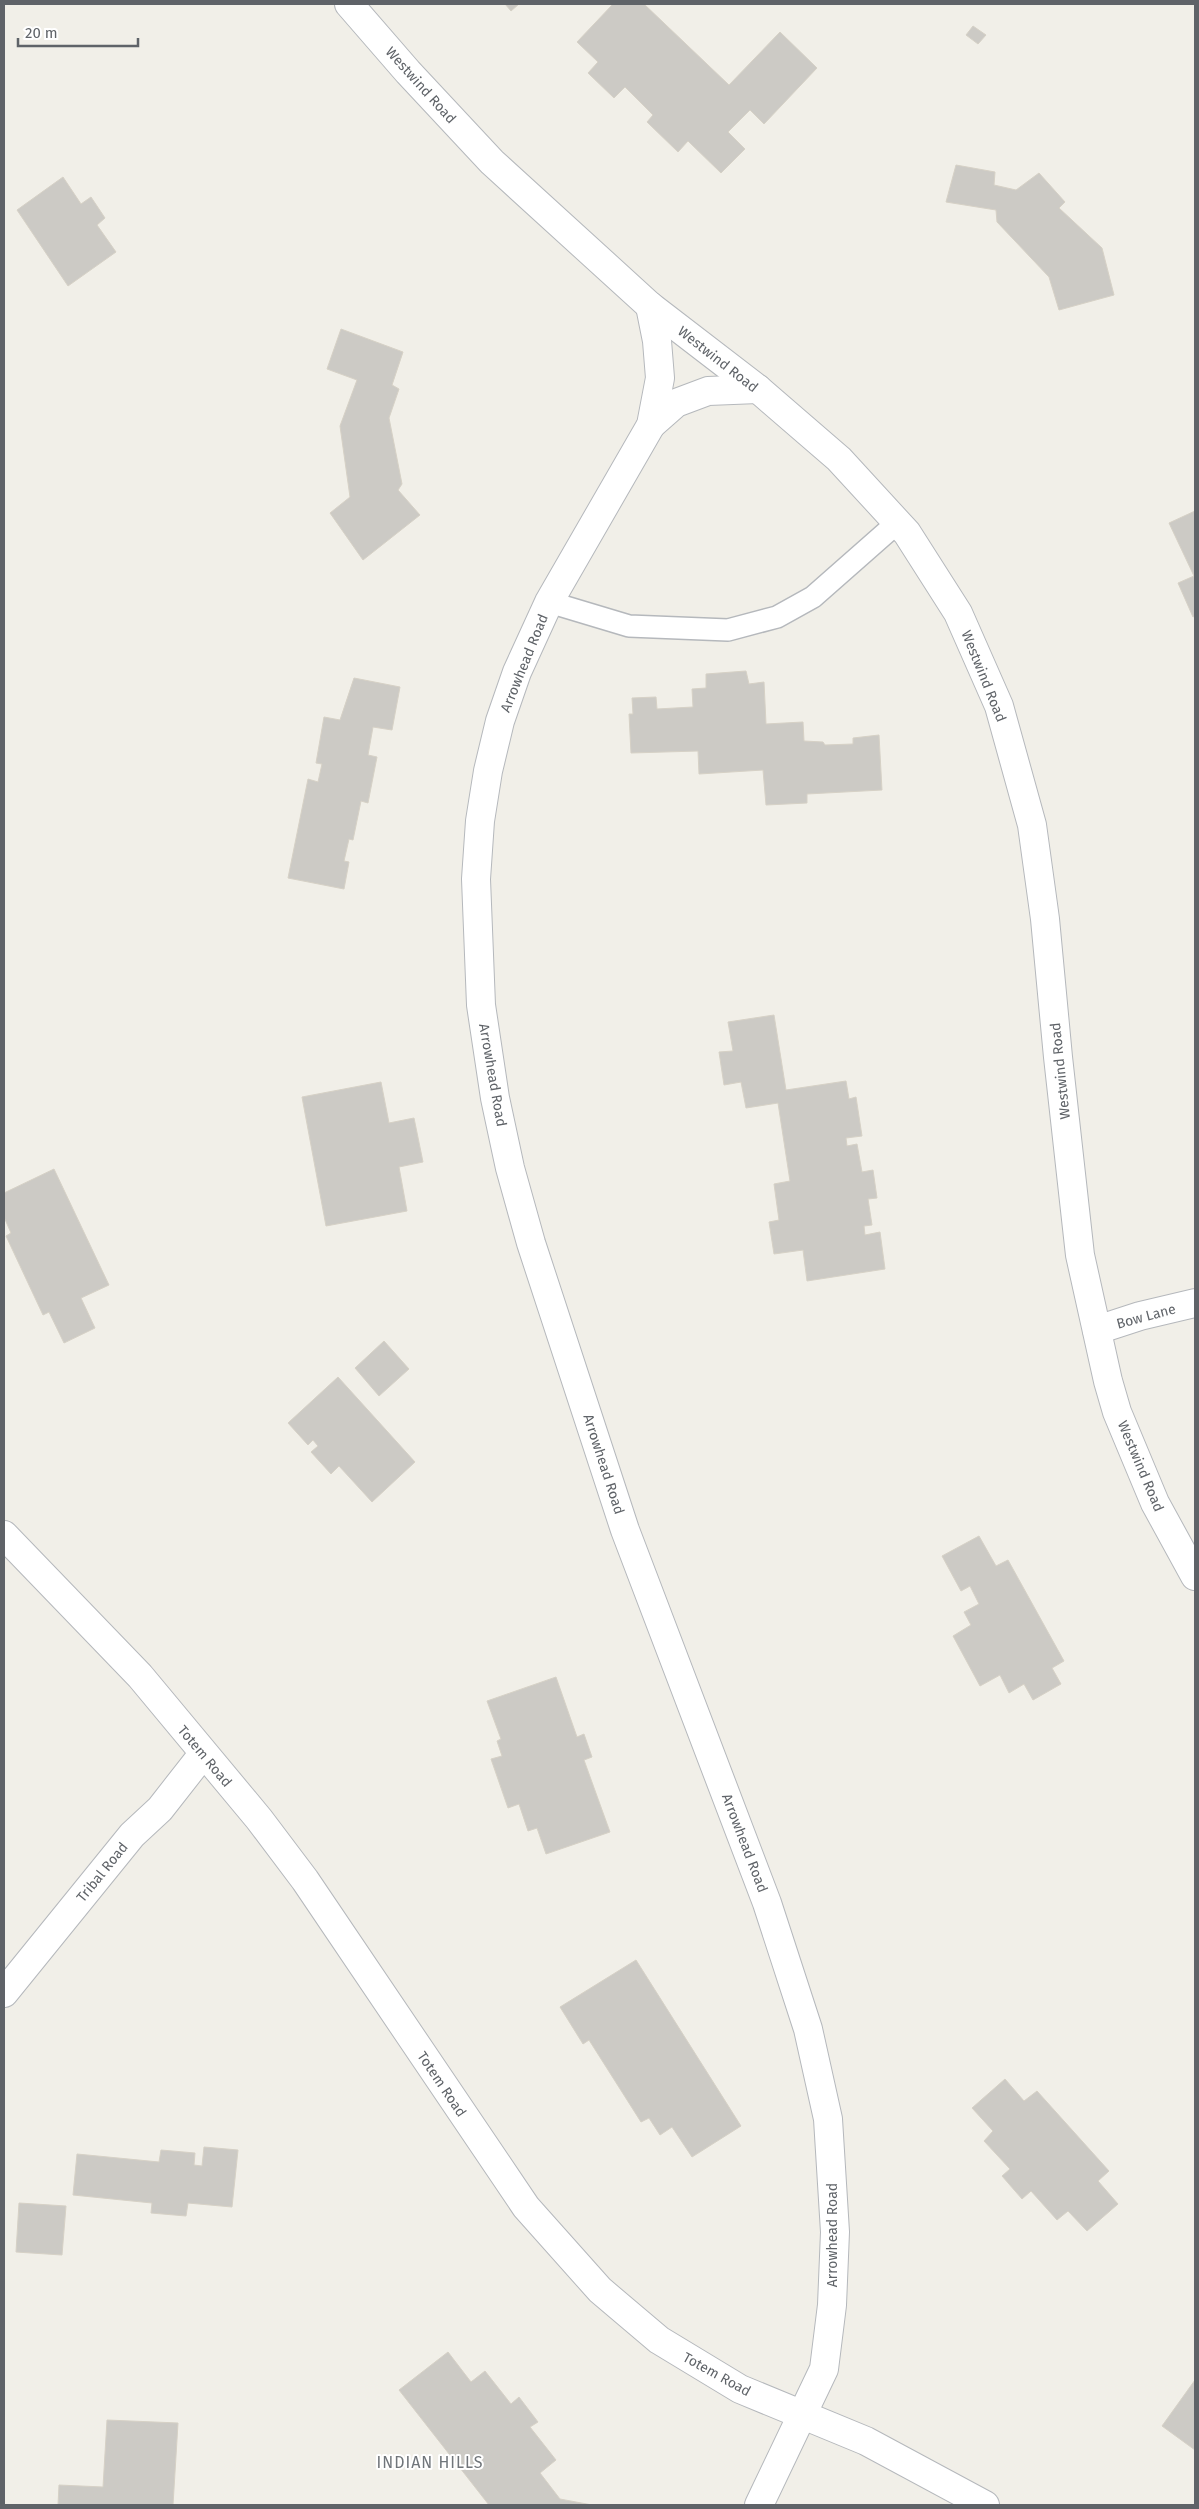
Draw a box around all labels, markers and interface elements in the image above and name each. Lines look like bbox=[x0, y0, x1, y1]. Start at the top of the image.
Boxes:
scale bar bbox=[18, 15, 138, 47]
text: 20 m bbox=[25, 24, 58, 42]
street label: Westwind Road bbox=[382, 44, 459, 127]
street label: Westwind Road bbox=[674, 323, 761, 396]
street label: Arrowhead Road bbox=[497, 612, 552, 715]
street label: Westwind Road bbox=[957, 628, 1010, 724]
street label: Arrowhead Road bbox=[475, 1022, 510, 1128]
street label: Westwind Road bbox=[1047, 1022, 1074, 1120]
street label: Bow Lane bbox=[1115, 1300, 1178, 1333]
street label: Arrowhead Road bbox=[579, 1412, 628, 1516]
street label: Westwind Road bbox=[1114, 1418, 1167, 1514]
street label: Totem Road bbox=[174, 1722, 235, 1791]
street label: Arrowhead Road bbox=[718, 1791, 771, 1895]
street label: Tribal Road bbox=[73, 1839, 132, 1906]
street label: Totem Road bbox=[414, 2048, 470, 2120]
street label: Arrowhead Road bbox=[824, 2183, 841, 2287]
street label: Totem Road bbox=[680, 2349, 754, 2400]
district label: INDIAN HILLS bbox=[376, 2453, 484, 2472]

